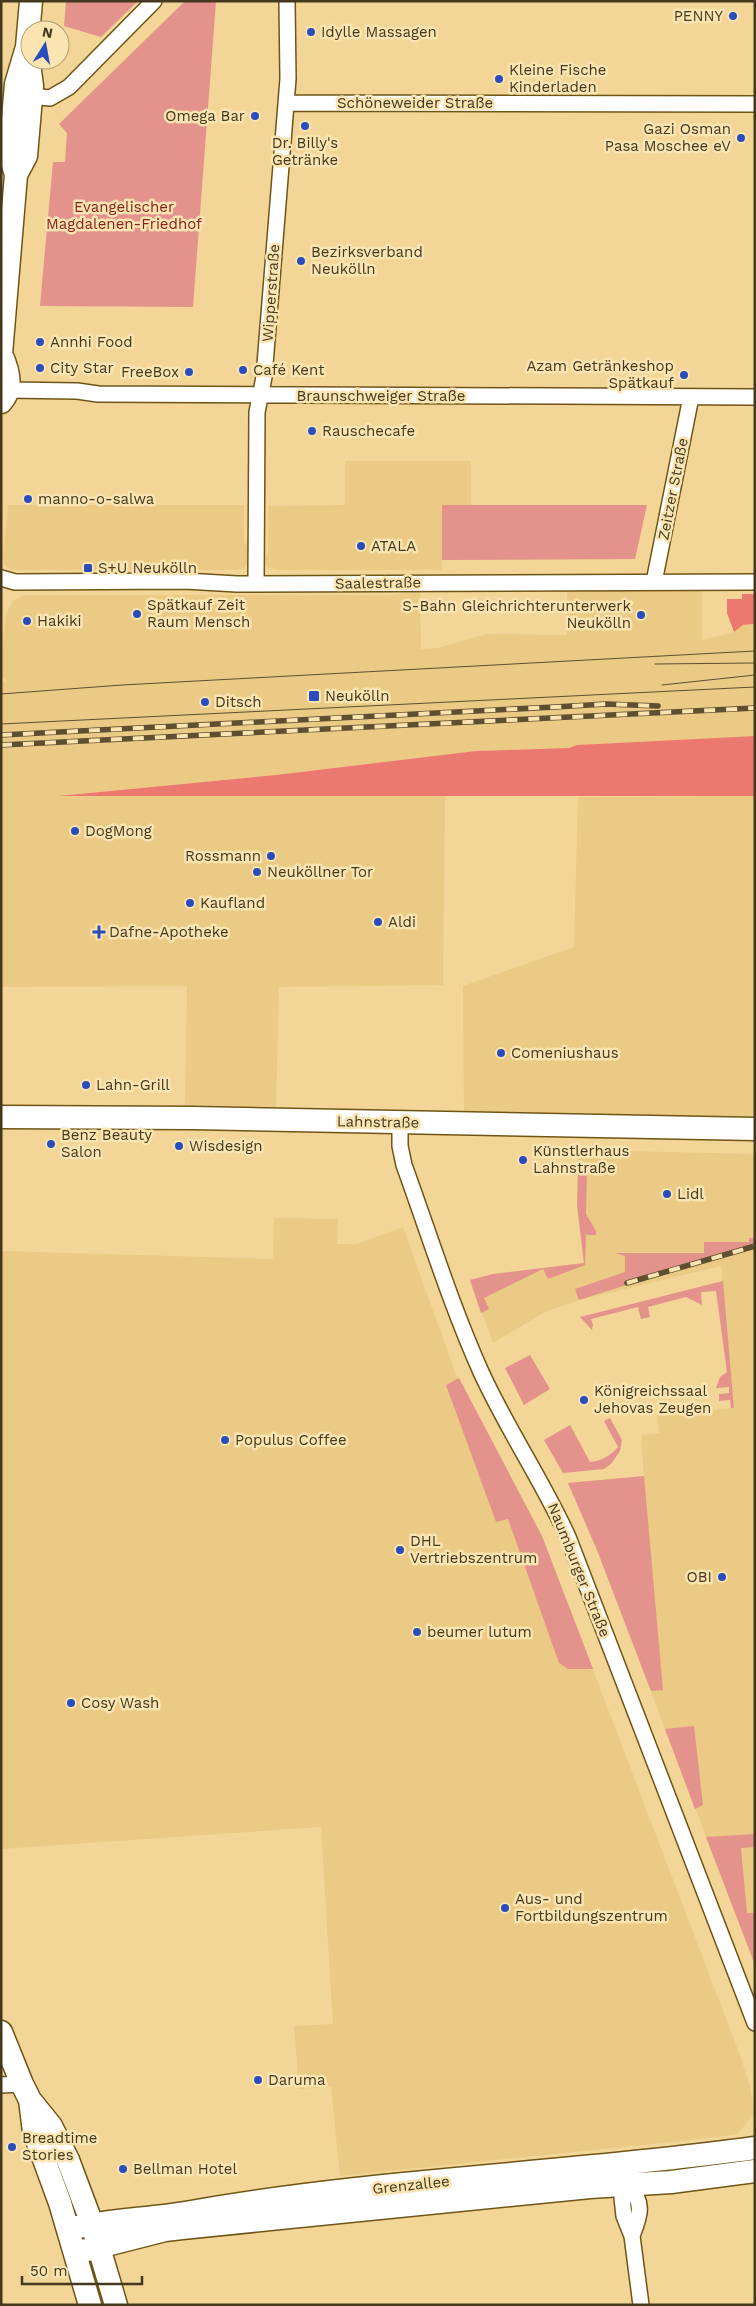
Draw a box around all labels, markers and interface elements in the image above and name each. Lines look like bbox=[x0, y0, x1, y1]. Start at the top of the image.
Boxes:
place label: PENNY bbox=[674, 7, 723, 25]
marker: PENNY bbox=[727, 10, 739, 22]
north arrow bbox=[20, 20, 70, 70]
text: N bbox=[41, 23, 54, 41]
place label: Idylle Massagen bbox=[321, 23, 437, 41]
marker: Idylle Massagen bbox=[305, 26, 317, 38]
place label: Kleine Fische Kinderladen bbox=[509, 61, 607, 96]
marker: Kleine Fische Kinderladen bbox=[493, 73, 505, 85]
street label: Schöneweider Straße bbox=[337, 94, 493, 112]
place label: Omega Bar bbox=[165, 107, 245, 125]
marker: Omega Bar bbox=[249, 110, 261, 122]
marker: Dr. Billy's Getränke bbox=[299, 120, 311, 132]
place label: Gazi Osman Pasa Moschee eV bbox=[605, 120, 731, 155]
marker: Gazi Osman Pasa Moschee eV bbox=[735, 132, 747, 144]
place label: Dr. Billy's Getränke bbox=[272, 134, 338, 169]
park label: Evangelischer Magdalenen-Friedhof bbox=[46, 198, 202, 233]
street label: Wipperstraße bbox=[259, 243, 283, 343]
place label: Bezirksverband Neukölln bbox=[311, 243, 423, 278]
marker: Bezirksverband Neukölln bbox=[295, 255, 307, 267]
place label: Annhi Food bbox=[50, 333, 133, 351]
marker: Annhi Food bbox=[34, 336, 46, 348]
place label: Azam Getränkeshop Spätkauf bbox=[526, 357, 674, 392]
place label: City Star bbox=[50, 359, 114, 377]
place label: Café Kent bbox=[253, 361, 325, 379]
marker: City Star bbox=[34, 362, 46, 374]
place label: FreeBox bbox=[121, 363, 179, 381]
marker: Café Kent bbox=[237, 364, 249, 376]
marker: FreeBox bbox=[183, 366, 195, 378]
marker: Azam Getränkeshop Spätkauf bbox=[678, 369, 690, 381]
street label: Braunschweiger Straße bbox=[297, 387, 465, 405]
place label: Rauschecafe bbox=[322, 422, 415, 440]
marker: Rauschecafe bbox=[306, 425, 318, 437]
street label: Zeitzer Straße bbox=[654, 436, 692, 542]
place label: manno-o-salwa bbox=[38, 490, 155, 508]
marker: manno-o-salwa bbox=[22, 493, 34, 505]
place label: ATALA bbox=[371, 537, 416, 555]
marker: ATALA bbox=[355, 540, 367, 552]
place label: S+U Neukölln bbox=[98, 559, 197, 577]
marker: S+U Neukölln bbox=[82, 562, 94, 574]
street label: Saalestraße bbox=[335, 573, 421, 593]
place label: Spätkauf Zeit Raum Mensch bbox=[147, 596, 250, 631]
place label: S-Bahn Gleichrichterunterwerk Neukölln bbox=[402, 597, 631, 632]
marker: Spätkauf Zeit Raum Mensch bbox=[131, 608, 143, 620]
marker: S-Bahn Gleichrichterunterwerk Neukölln bbox=[635, 609, 647, 621]
place label: Hakiki bbox=[37, 612, 81, 630]
marker: Hakiki bbox=[21, 615, 33, 627]
place label: Neukölln bbox=[325, 687, 390, 705]
marker: Neukölln bbox=[307, 689, 321, 703]
place label: Ditsch bbox=[215, 693, 262, 711]
marker: Ditsch bbox=[199, 696, 211, 708]
place label: DogMong bbox=[85, 822, 152, 840]
marker: DogMong bbox=[69, 825, 81, 837]
place label: Rossmann bbox=[185, 847, 261, 865]
marker: Rossmann bbox=[265, 850, 277, 862]
place label: Neuköllner Tor bbox=[267, 863, 373, 881]
marker: Neuköllner Tor bbox=[251, 866, 263, 878]
place label: Kaufland bbox=[200, 894, 265, 912]
marker: Kaufland bbox=[184, 897, 196, 909]
place label: Aldi bbox=[388, 913, 416, 931]
marker: Aldi bbox=[372, 916, 384, 928]
place label: Dafne-Apotheke bbox=[109, 923, 229, 941]
marker: Dafne-Apotheke bbox=[93, 926, 105, 938]
place label: Comeniushaus bbox=[511, 1044, 619, 1062]
marker: Comeniushaus bbox=[495, 1047, 507, 1059]
place label: Lahn-Grill bbox=[96, 1076, 170, 1094]
marker: Lahn-Grill bbox=[80, 1079, 92, 1091]
street label: Lahnstraße bbox=[337, 1112, 419, 1132]
place label: Benz Beauty Salon bbox=[61, 1126, 152, 1161]
place label: Wisdesign bbox=[189, 1137, 263, 1155]
marker: Benz Beauty Salon bbox=[45, 1138, 57, 1150]
marker: Wisdesign bbox=[173, 1140, 185, 1152]
place label: Künstlerhaus Lahnstraße bbox=[533, 1142, 630, 1177]
marker: Künstlerhaus Lahnstraße bbox=[517, 1154, 529, 1166]
place label: Lidl bbox=[677, 1185, 704, 1203]
marker: Lidl bbox=[661, 1188, 673, 1200]
place label: Königreichssaal Jehovas Zeugen bbox=[594, 1382, 711, 1417]
marker: Königreichssaal Jehovas Zeugen bbox=[578, 1394, 590, 1406]
place label: Populus Coffee bbox=[235, 1431, 347, 1449]
marker: Populus Coffee bbox=[219, 1434, 231, 1446]
street label: Naumburger Straße bbox=[544, 1500, 614, 1640]
place label: DHL Vertriebszentrum bbox=[410, 1532, 537, 1567]
marker: DHL Vertriebszentrum bbox=[394, 1544, 406, 1556]
place label: OBI bbox=[687, 1568, 712, 1586]
marker: OBI bbox=[716, 1571, 728, 1583]
place label: beumer lutum bbox=[427, 1623, 532, 1641]
marker: beumer lutum bbox=[411, 1626, 423, 1638]
place label: Cosy Wash bbox=[81, 1694, 159, 1712]
marker: Cosy Wash bbox=[65, 1697, 77, 1709]
place label: Aus- und Fortbildungszentrum bbox=[515, 1890, 668, 1925]
marker: Aus- und Fortbildungszentrum bbox=[499, 1902, 511, 1914]
place label: Daruma bbox=[268, 2071, 326, 2089]
marker: Daruma bbox=[252, 2074, 264, 2086]
place label: Breadtime Stories bbox=[22, 2129, 97, 2164]
marker: Breadtime Stories bbox=[6, 2141, 18, 2153]
place label: Bellman Hotel bbox=[133, 2160, 238, 2178]
marker: Bellman Hotel bbox=[117, 2163, 129, 2175]
street label: Grenzallee bbox=[371, 2172, 451, 2198]
scale bar bbox=[22, 2254, 142, 2286]
text: 50 m bbox=[30, 2262, 67, 2280]

